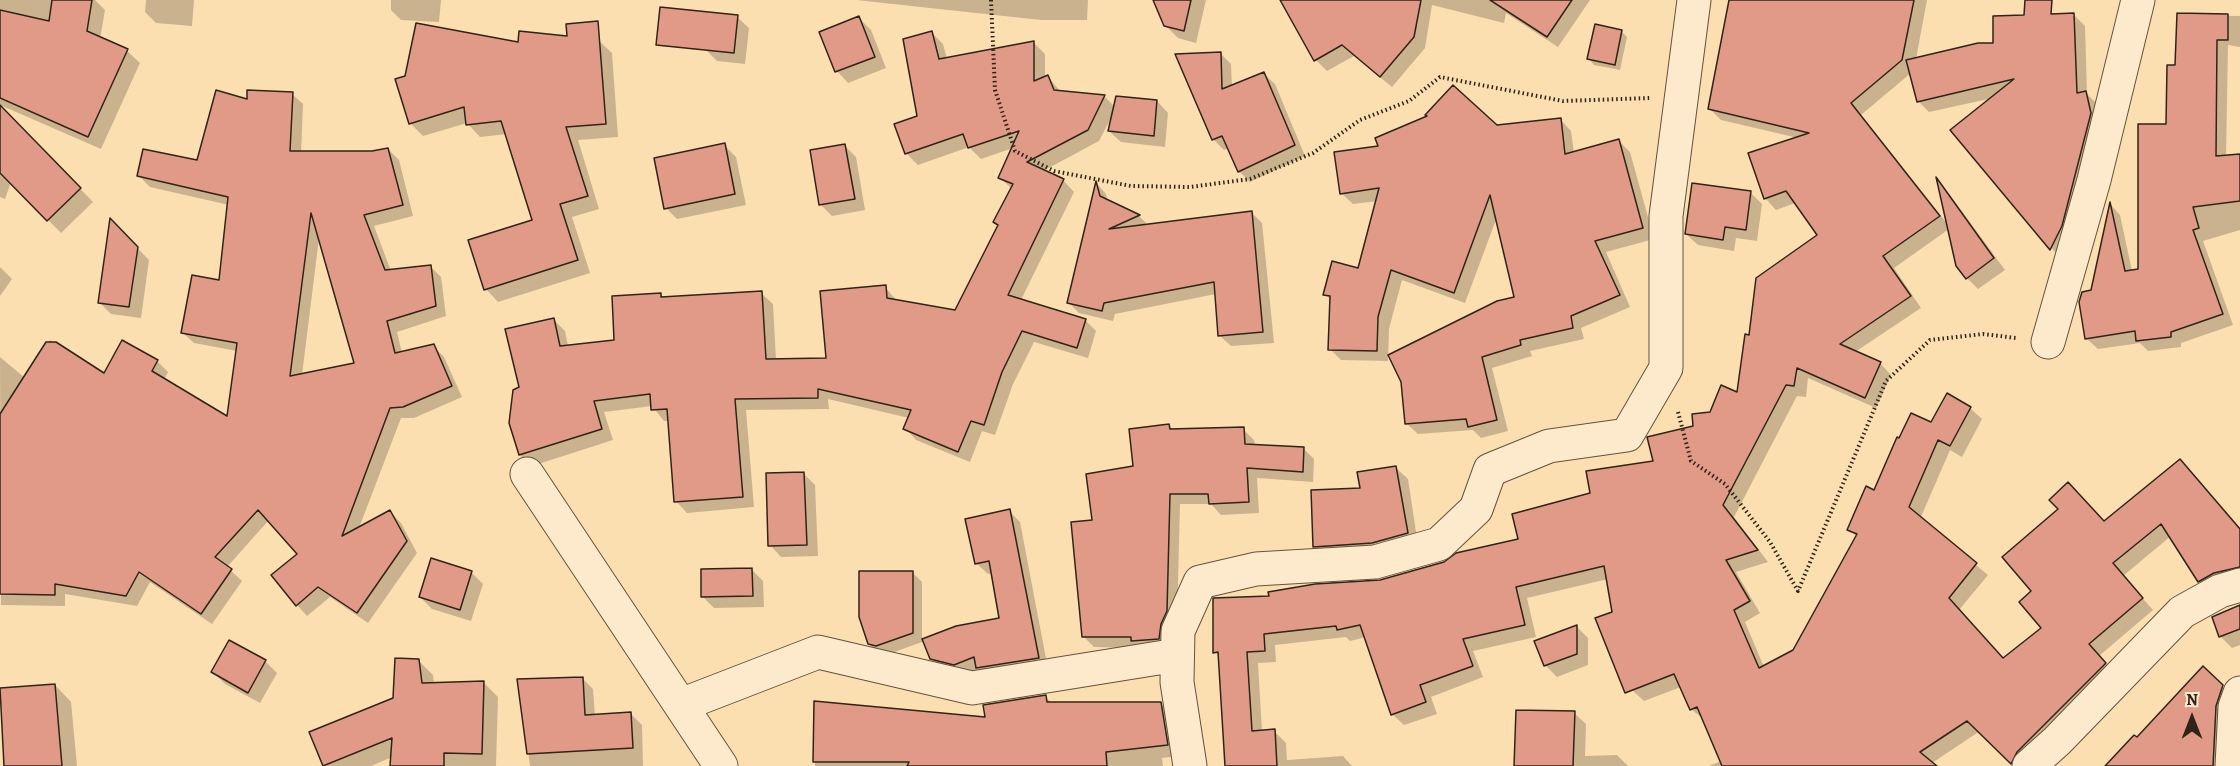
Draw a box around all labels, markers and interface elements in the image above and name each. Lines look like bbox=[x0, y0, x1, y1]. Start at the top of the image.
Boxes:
north arrow bbox=[2162, 688, 2222, 748]
text: N bbox=[2186, 689, 2198, 711]

